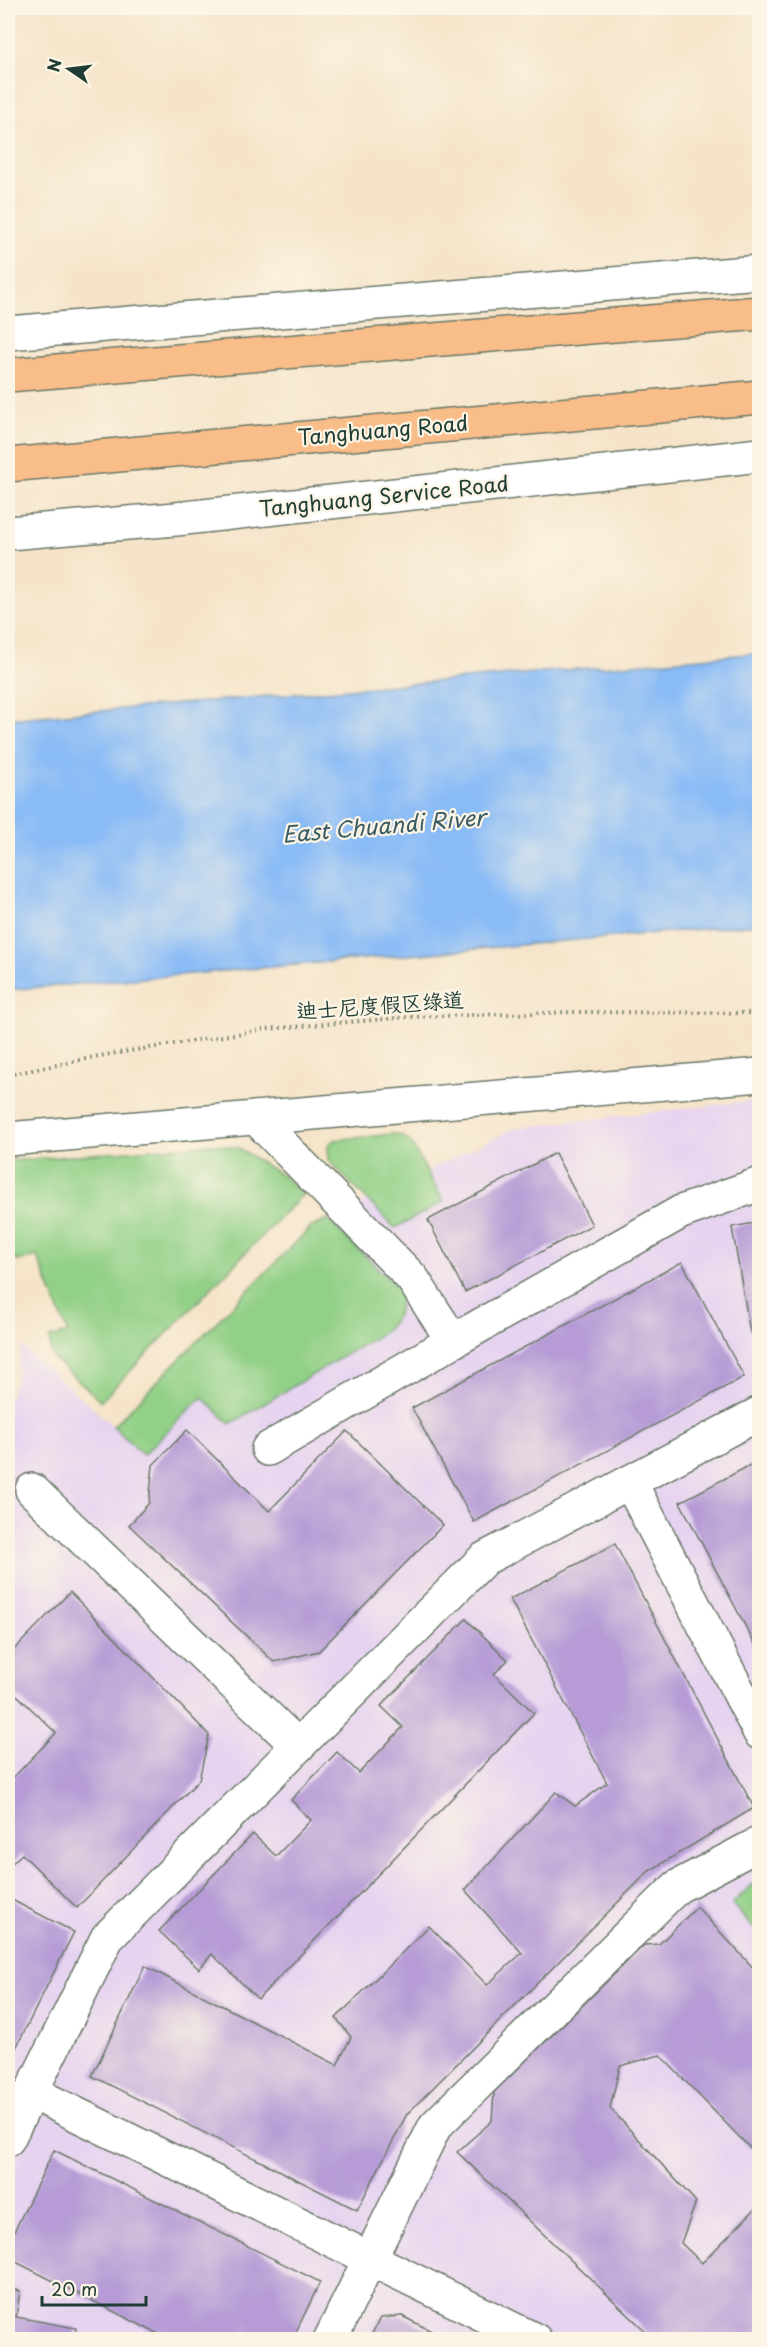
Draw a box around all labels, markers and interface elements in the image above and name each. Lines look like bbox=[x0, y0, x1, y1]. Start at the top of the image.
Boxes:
north arrow bbox=[39, 39, 99, 99]
text: N bbox=[40, 56, 67, 74]
street label: Tanghuang Road bbox=[296, 406, 469, 452]
street label: Tanghuang Service Road bbox=[257, 466, 510, 524]
water label: East Chuandi River bbox=[281, 799, 490, 850]
street label: 迪士尼度假区绿道 bbox=[295, 982, 465, 1026]
scale bar bbox=[42, 2269, 146, 2307]
text: 20 m bbox=[51, 2275, 97, 2302]

